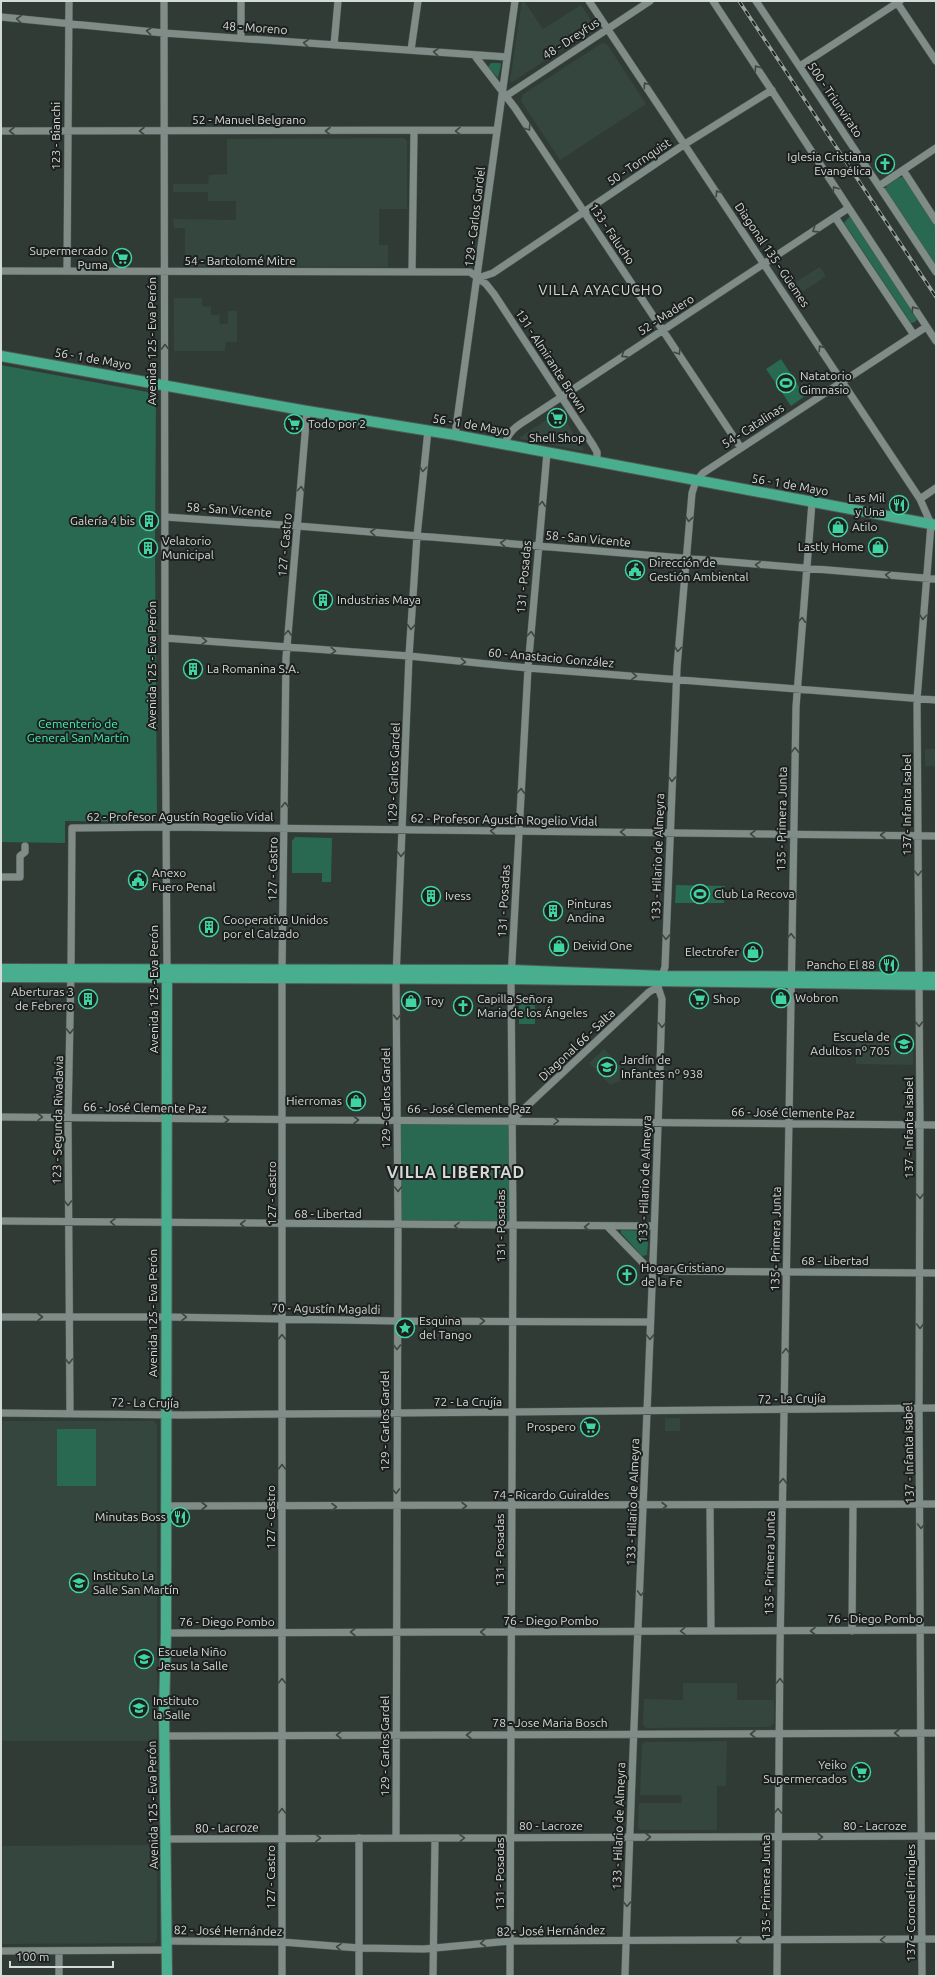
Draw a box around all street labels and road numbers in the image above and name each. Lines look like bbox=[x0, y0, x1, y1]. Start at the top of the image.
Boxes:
street label: 48 - Dreyfus bbox=[540, 16, 601, 62]
street label: 48 - Moreno bbox=[222, 19, 288, 36]
street label: 500 - Triunvirato bbox=[805, 60, 865, 140]
street label: 123 - Bianchi bbox=[49, 102, 62, 170]
street label: 52 - Manuel Belgrano bbox=[192, 113, 306, 126]
street label: 50 - Tornquist bbox=[605, 135, 673, 188]
street label: 129 - Carlos Gardel bbox=[462, 166, 487, 268]
street label: Diagonal 135 - Güemes bbox=[733, 200, 812, 309]
street label: 133 - Falucho bbox=[587, 201, 638, 267]
street label: 54 - Bartolomé Mitre bbox=[184, 254, 296, 267]
street label: Avenida 125 - Eva Perón bbox=[145, 277, 158, 405]
street label: 52 - Madero bbox=[635, 292, 696, 338]
street label: 131 - Almirante Brown bbox=[513, 307, 590, 415]
street label: 56 - 1 de Mayo bbox=[54, 345, 133, 372]
street label: 54 - Catalinas bbox=[719, 401, 786, 450]
street label: 56 - 1 de Mayo bbox=[432, 411, 511, 438]
street label: 56 - 1 de Mayo bbox=[751, 471, 830, 498]
street label: 58 - San Vicente bbox=[186, 500, 272, 519]
street label: 127 - Castro bbox=[275, 512, 294, 578]
street label: 58 - San Vicente bbox=[545, 528, 631, 549]
street label: 131 - Posadas bbox=[514, 540, 533, 614]
street label: Avenida 125 - Eva Perón bbox=[145, 601, 158, 729]
street label: 60 - Anastacio González bbox=[487, 646, 615, 670]
street label: 129 - Carlos Gardel bbox=[385, 722, 402, 824]
street label: 137 - Infanta Isabel bbox=[900, 754, 913, 856]
street label: 135 - Primera Junta bbox=[774, 766, 789, 872]
street label: 133 - Hilario de Almeyra bbox=[649, 793, 666, 921]
street label: 62 - Profesor Agustín Rogelio Vidal bbox=[87, 810, 274, 823]
street label: 62 - Profesor Agustín Rogelio Vidal bbox=[410, 811, 598, 828]
street label: 127 - Castro bbox=[265, 837, 280, 901]
street label: 131 - Posadas bbox=[495, 864, 512, 938]
street label: Avenida 125 - Eva Perón bbox=[147, 925, 160, 1053]
street label: Diagonal 66 - Salta bbox=[536, 1006, 617, 1083]
street label: 129 - Carlos Gardel bbox=[379, 1048, 392, 1148]
street label: 123 - Segunda Rivadavia bbox=[50, 1055, 65, 1185]
street label: 137 - Infanta Isabel bbox=[902, 1077, 915, 1179]
street label: 66 - José Clemente Paz bbox=[83, 1100, 207, 1115]
street label: 66 - José Clemente Paz bbox=[407, 1102, 531, 1115]
street label: 66 - José Clemente Paz bbox=[731, 1105, 855, 1120]
street label: 133 - Hilario de Almeyra bbox=[636, 1115, 653, 1243]
street label: 127 - Castro bbox=[265, 1161, 278, 1225]
street label: 135 - Primera Junta bbox=[768, 1186, 783, 1292]
street label: 131 - Posadas bbox=[494, 1189, 507, 1263]
street label: 68 - Libertad bbox=[294, 1207, 362, 1220]
street label: Avenida 125 - Eva Perón bbox=[146, 1249, 159, 1377]
street label: 68 - Libertad bbox=[801, 1254, 869, 1267]
street label: 70 - Agustín Magaldi bbox=[271, 1301, 381, 1316]
street label: 129 - Carlos Gardel bbox=[378, 1371, 391, 1471]
street label: 72 - La Crujía bbox=[758, 1391, 826, 1406]
street label: 72 - La Crujía bbox=[111, 1395, 179, 1410]
street label: 72 - La Crujía bbox=[434, 1395, 502, 1408]
street label: 137 - Infanta Isabel bbox=[901, 1402, 916, 1504]
street label: 133 - Hilario de Almeyra bbox=[624, 1438, 641, 1566]
street label: 127 - Castro bbox=[264, 1485, 277, 1549]
street label: 74 - Ricardo Guiraldes bbox=[493, 1488, 609, 1501]
street label: 135 - Primera Junta bbox=[762, 1510, 777, 1616]
street label: 131 - Posadas bbox=[493, 1513, 506, 1587]
street label: 76 - Diego Pombo bbox=[827, 1612, 923, 1625]
street label: 76 - Diego Pombo bbox=[503, 1614, 599, 1627]
street label: 76 - Diego Pombo bbox=[179, 1615, 275, 1628]
street label: 129 - Carlos Gardel bbox=[378, 1696, 391, 1796]
street label: 78 - Jose Maria Bosch bbox=[492, 1716, 608, 1729]
street label: Avenida 125 - Eva Perón bbox=[145, 1741, 160, 1869]
street label: 133 - Hilario de Almeyra bbox=[610, 1762, 627, 1890]
street label: 80 - Lacroze bbox=[519, 1819, 583, 1832]
street label: 80 - Lacroze bbox=[843, 1819, 907, 1832]
street label: 80 - Lacroze bbox=[195, 1820, 259, 1835]
street label: 135 - Primera Junta bbox=[759, 1835, 772, 1939]
street label: 131 - Posadas bbox=[493, 1837, 506, 1911]
street label: 137 - Coronel Pringles bbox=[904, 1844, 917, 1962]
street label: 127 - Castro bbox=[264, 1845, 277, 1909]
street label: 82 - José Hernández bbox=[174, 1923, 283, 1938]
street label: 82 - José Hernández bbox=[497, 1923, 606, 1938]

